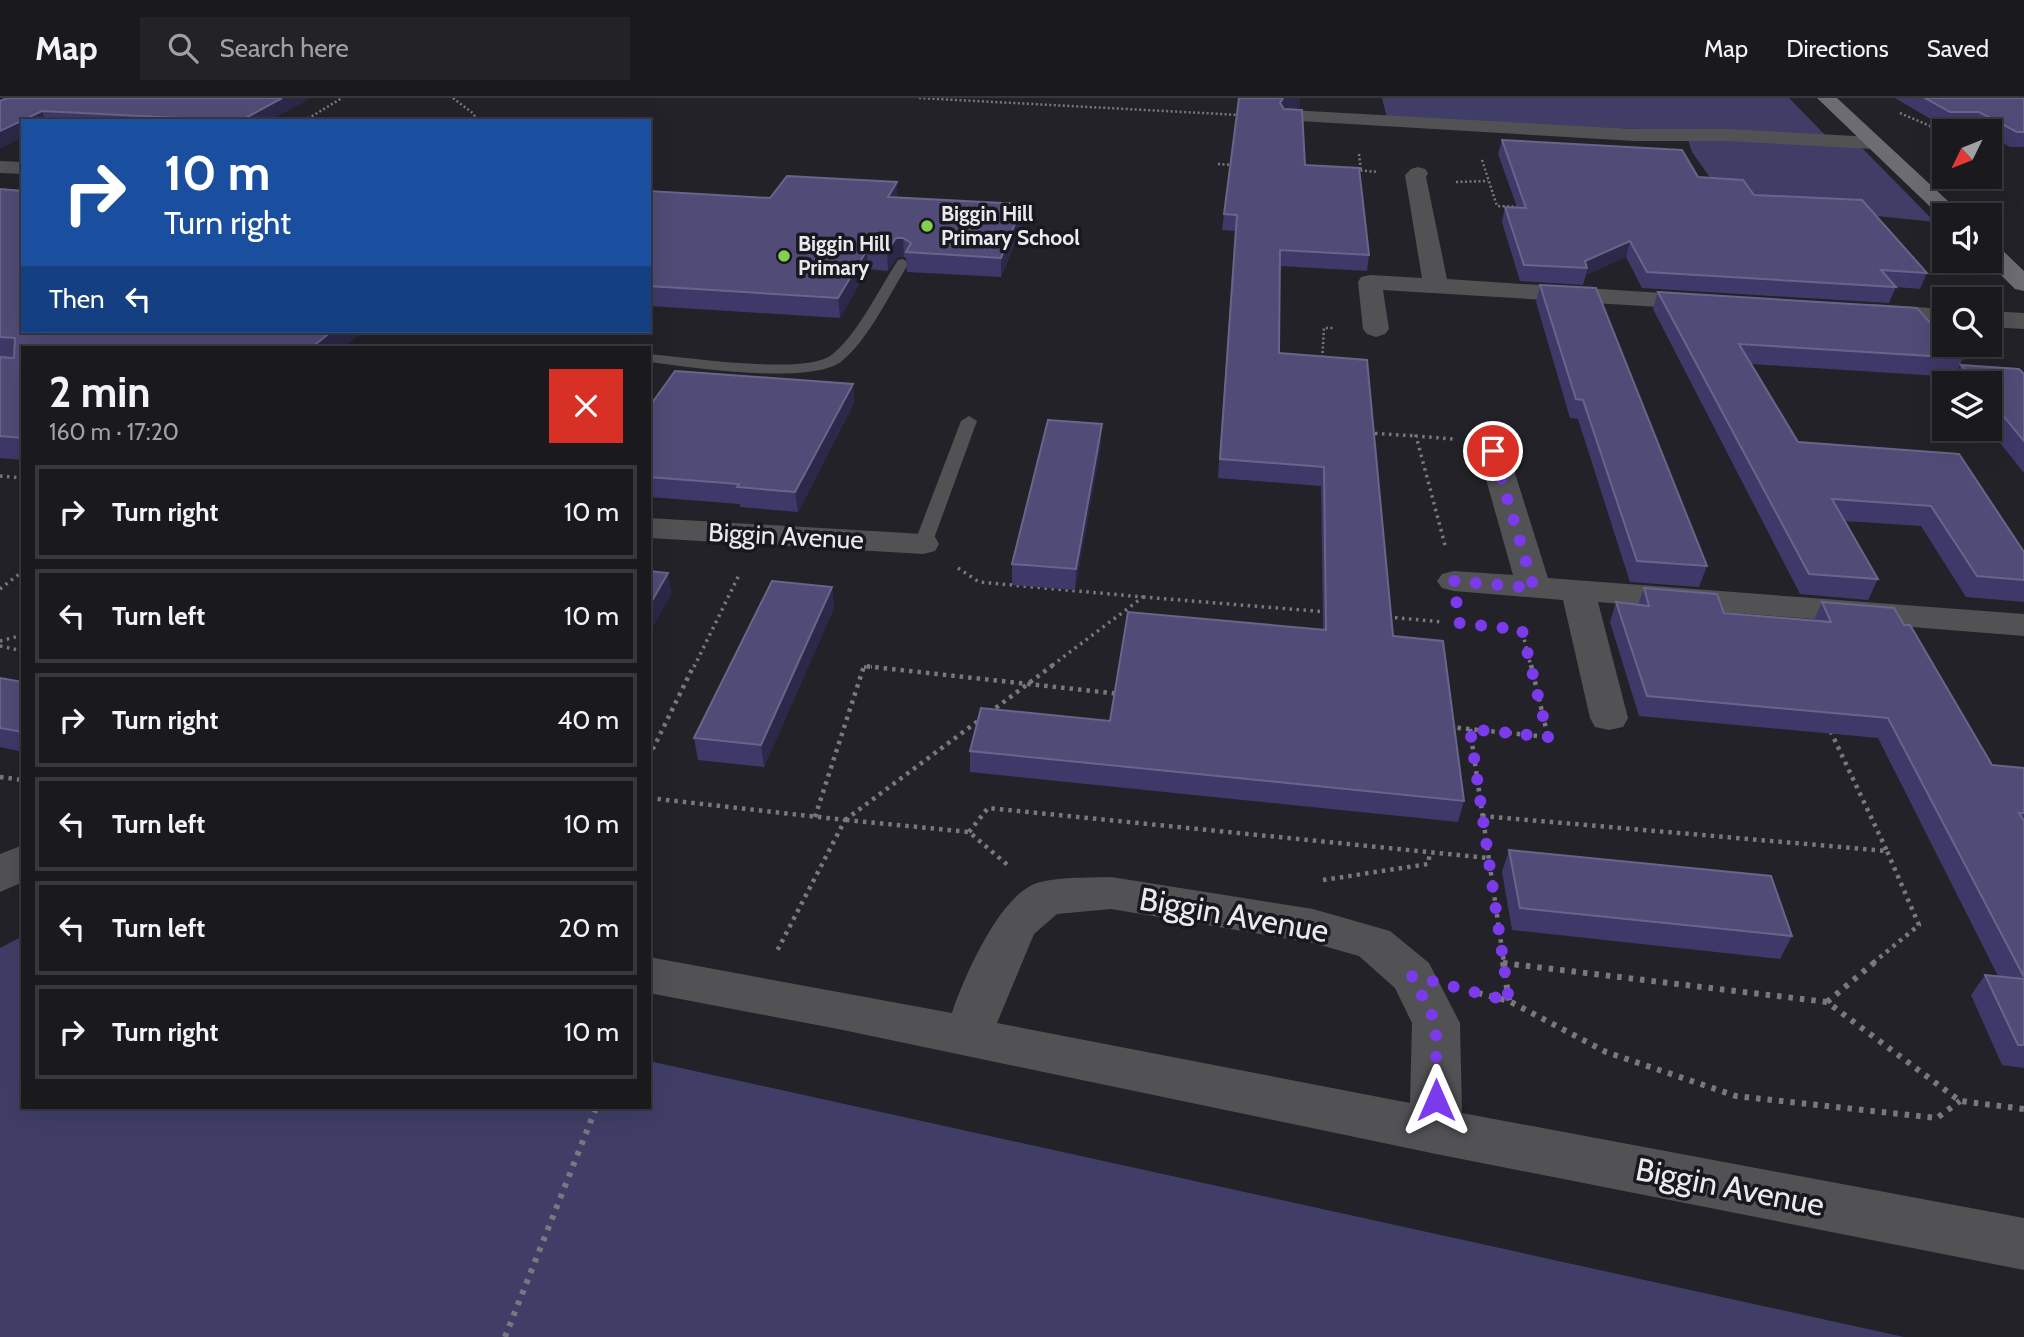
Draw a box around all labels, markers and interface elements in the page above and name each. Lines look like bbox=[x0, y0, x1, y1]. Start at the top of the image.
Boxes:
search box bbox=[140, 17, 630, 80]
text: Map bbox=[35, 28, 98, 68]
icon: search bbox=[164, 29, 202, 67]
text: Search here bbox=[220, 32, 349, 64]
text: Map bbox=[1704, 34, 1748, 63]
text: Directions bbox=[1786, 34, 1889, 63]
text: Saved bbox=[1927, 34, 1989, 63]
north arrow bbox=[1932, 119, 2002, 189]
map controls bbox=[1932, 119, 2002, 441]
text: 10 m bbox=[164, 143, 270, 202]
icon: right bbox=[49, 147, 140, 238]
place label: Biggin Hill Primary School bbox=[941, 201, 1080, 250]
text: Turn right bbox=[164, 203, 291, 242]
button: sound bbox=[1932, 203, 2002, 273]
marker: Biggin Hill Primary School bbox=[919, 218, 935, 234]
place label: Biggin Hill Primary bbox=[798, 231, 891, 280]
marker: Biggin Hill Primary bbox=[776, 248, 792, 264]
icon: left bbox=[119, 280, 157, 318]
text: Then bbox=[49, 283, 105, 315]
button: search bbox=[1932, 287, 2002, 357]
text: 2 min bbox=[49, 366, 150, 418]
button: close bbox=[549, 369, 623, 443]
button: layers bbox=[1932, 371, 2002, 441]
text: 160 m · 17:20 bbox=[49, 418, 179, 446]
pin bbox=[1463, 421, 1523, 481]
icon: arrive bbox=[1474, 432, 1512, 470]
icon: right bbox=[53, 493, 91, 531]
text: Turn right bbox=[112, 496, 218, 528]
text: 10 m bbox=[564, 496, 619, 528]
street label: Biggin Avenue bbox=[707, 516, 865, 556]
icon: left bbox=[53, 597, 91, 635]
text: Turn left bbox=[112, 600, 205, 632]
text: 10 m bbox=[564, 600, 619, 632]
icon: right bbox=[53, 701, 91, 739]
text: Turn right bbox=[112, 704, 218, 736]
text: 40 m bbox=[557, 704, 619, 736]
icon: left bbox=[53, 805, 91, 843]
text: Turn left bbox=[112, 808, 205, 840]
text: 10 m bbox=[564, 808, 619, 840]
street label: Biggin Avenue bbox=[1136, 879, 1332, 950]
icon: left bbox=[53, 909, 91, 947]
text: Turn left bbox=[112, 912, 205, 944]
text: 20 m bbox=[559, 912, 619, 944]
icon: right bbox=[53, 1013, 91, 1051]
text: Turn right bbox=[112, 1016, 218, 1048]
text: 10 m bbox=[564, 1016, 619, 1048]
position arrow bbox=[1399, 1063, 1473, 1137]
street label: Biggin Avenue bbox=[1632, 1149, 1828, 1224]

